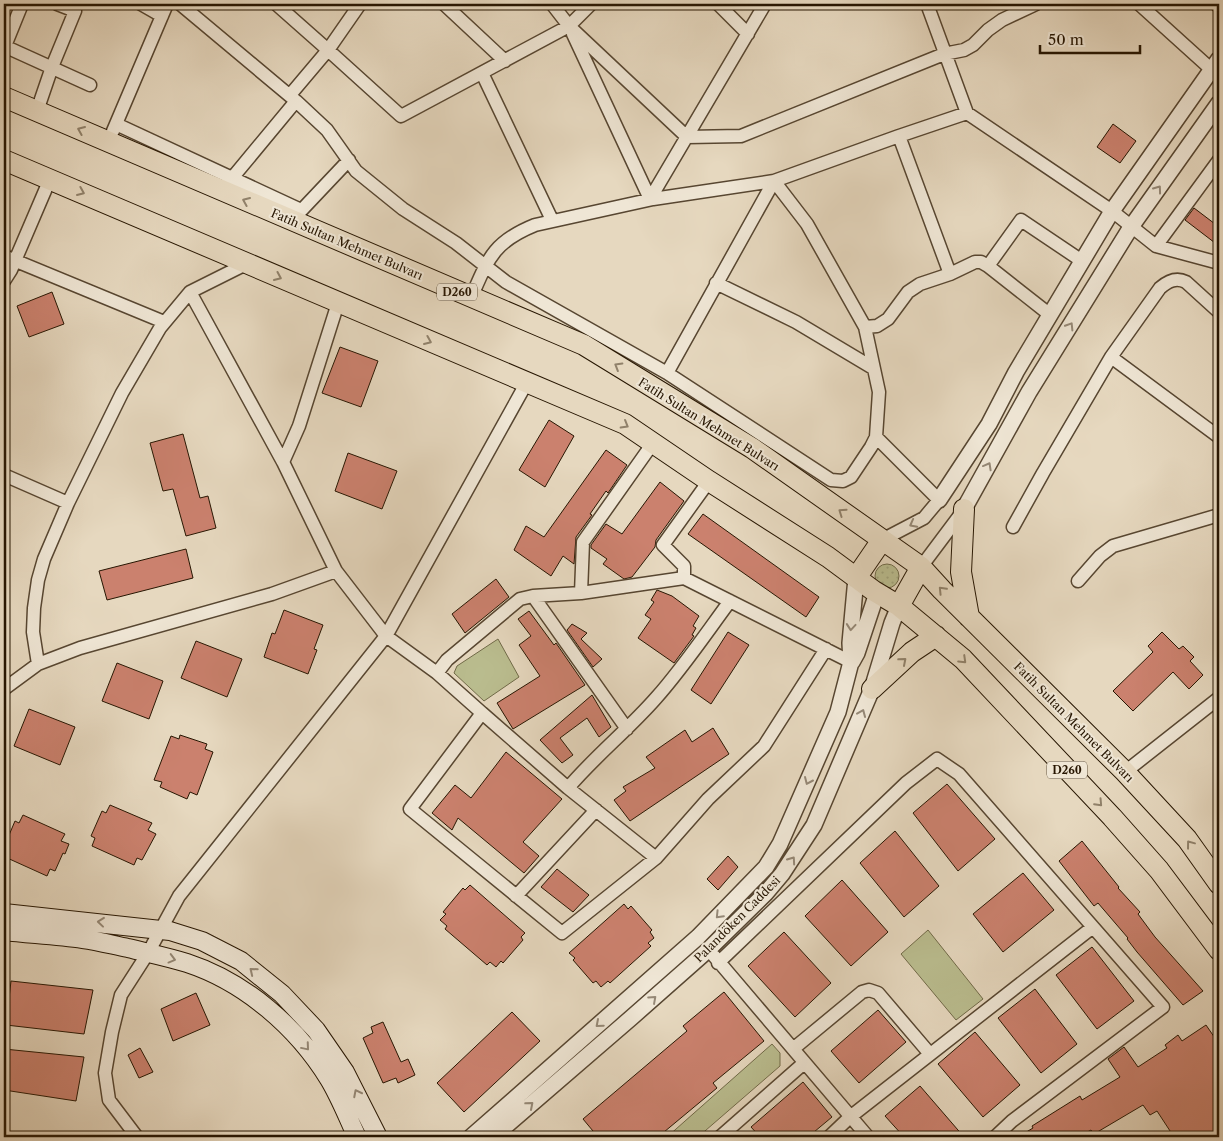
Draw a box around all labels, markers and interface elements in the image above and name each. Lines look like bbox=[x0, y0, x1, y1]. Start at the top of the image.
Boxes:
scale bar bbox=[1040, 22, 1140, 54]
text: 50 m bbox=[1048, 30, 1084, 49]
one-way arrow bbox=[77, 125, 86, 136]
one-way arrow bbox=[1152, 185, 1161, 195]
one-way arrow bbox=[76, 186, 85, 197]
one-way arrow bbox=[242, 196, 251, 207]
street label: Fatih Sultan Mehmet Bulvarı bbox=[269, 205, 426, 283]
one-way arrow bbox=[273, 270, 282, 281]
road number: D260 bbox=[437, 284, 477, 300]
one-way arrow bbox=[1063, 322, 1073, 331]
one-way arrow bbox=[423, 334, 432, 345]
one-way arrow bbox=[614, 363, 623, 373]
street label: Fatih Sultan Mehmet Bulvarı bbox=[636, 374, 783, 474]
one-way arrow bbox=[620, 419, 629, 429]
one-way arrow bbox=[982, 462, 992, 471]
one-way arrow bbox=[838, 509, 848, 518]
one-way arrow bbox=[910, 517, 919, 527]
one-way arrow bbox=[939, 587, 948, 596]
one-way arrow bbox=[846, 623, 857, 631]
one-way arrow bbox=[957, 654, 966, 663]
one-way arrow bbox=[897, 657, 906, 666]
street label: Fatih Sultan Mehmet Bulvarı bbox=[1011, 659, 1137, 785]
one-way arrow bbox=[855, 709, 866, 718]
road number: D260 bbox=[1047, 762, 1087, 778]
one-way arrow bbox=[803, 776, 814, 785]
one-way arrow bbox=[1093, 797, 1102, 806]
one-way arrow bbox=[1187, 840, 1196, 850]
one-way arrow bbox=[786, 856, 795, 866]
street label: Palandöken Caddesi bbox=[691, 872, 784, 965]
one-way arrow bbox=[716, 909, 725, 918]
one-way arrow bbox=[97, 917, 105, 928]
one-way arrow bbox=[168, 953, 177, 964]
one-way arrow bbox=[250, 968, 259, 976]
one-way arrow bbox=[647, 996, 656, 1005]
one-way arrow bbox=[596, 1018, 605, 1027]
one-way arrow bbox=[300, 1041, 308, 1050]
one-way arrow bbox=[353, 1090, 363, 1099]
one-way arrow bbox=[524, 1102, 533, 1111]

